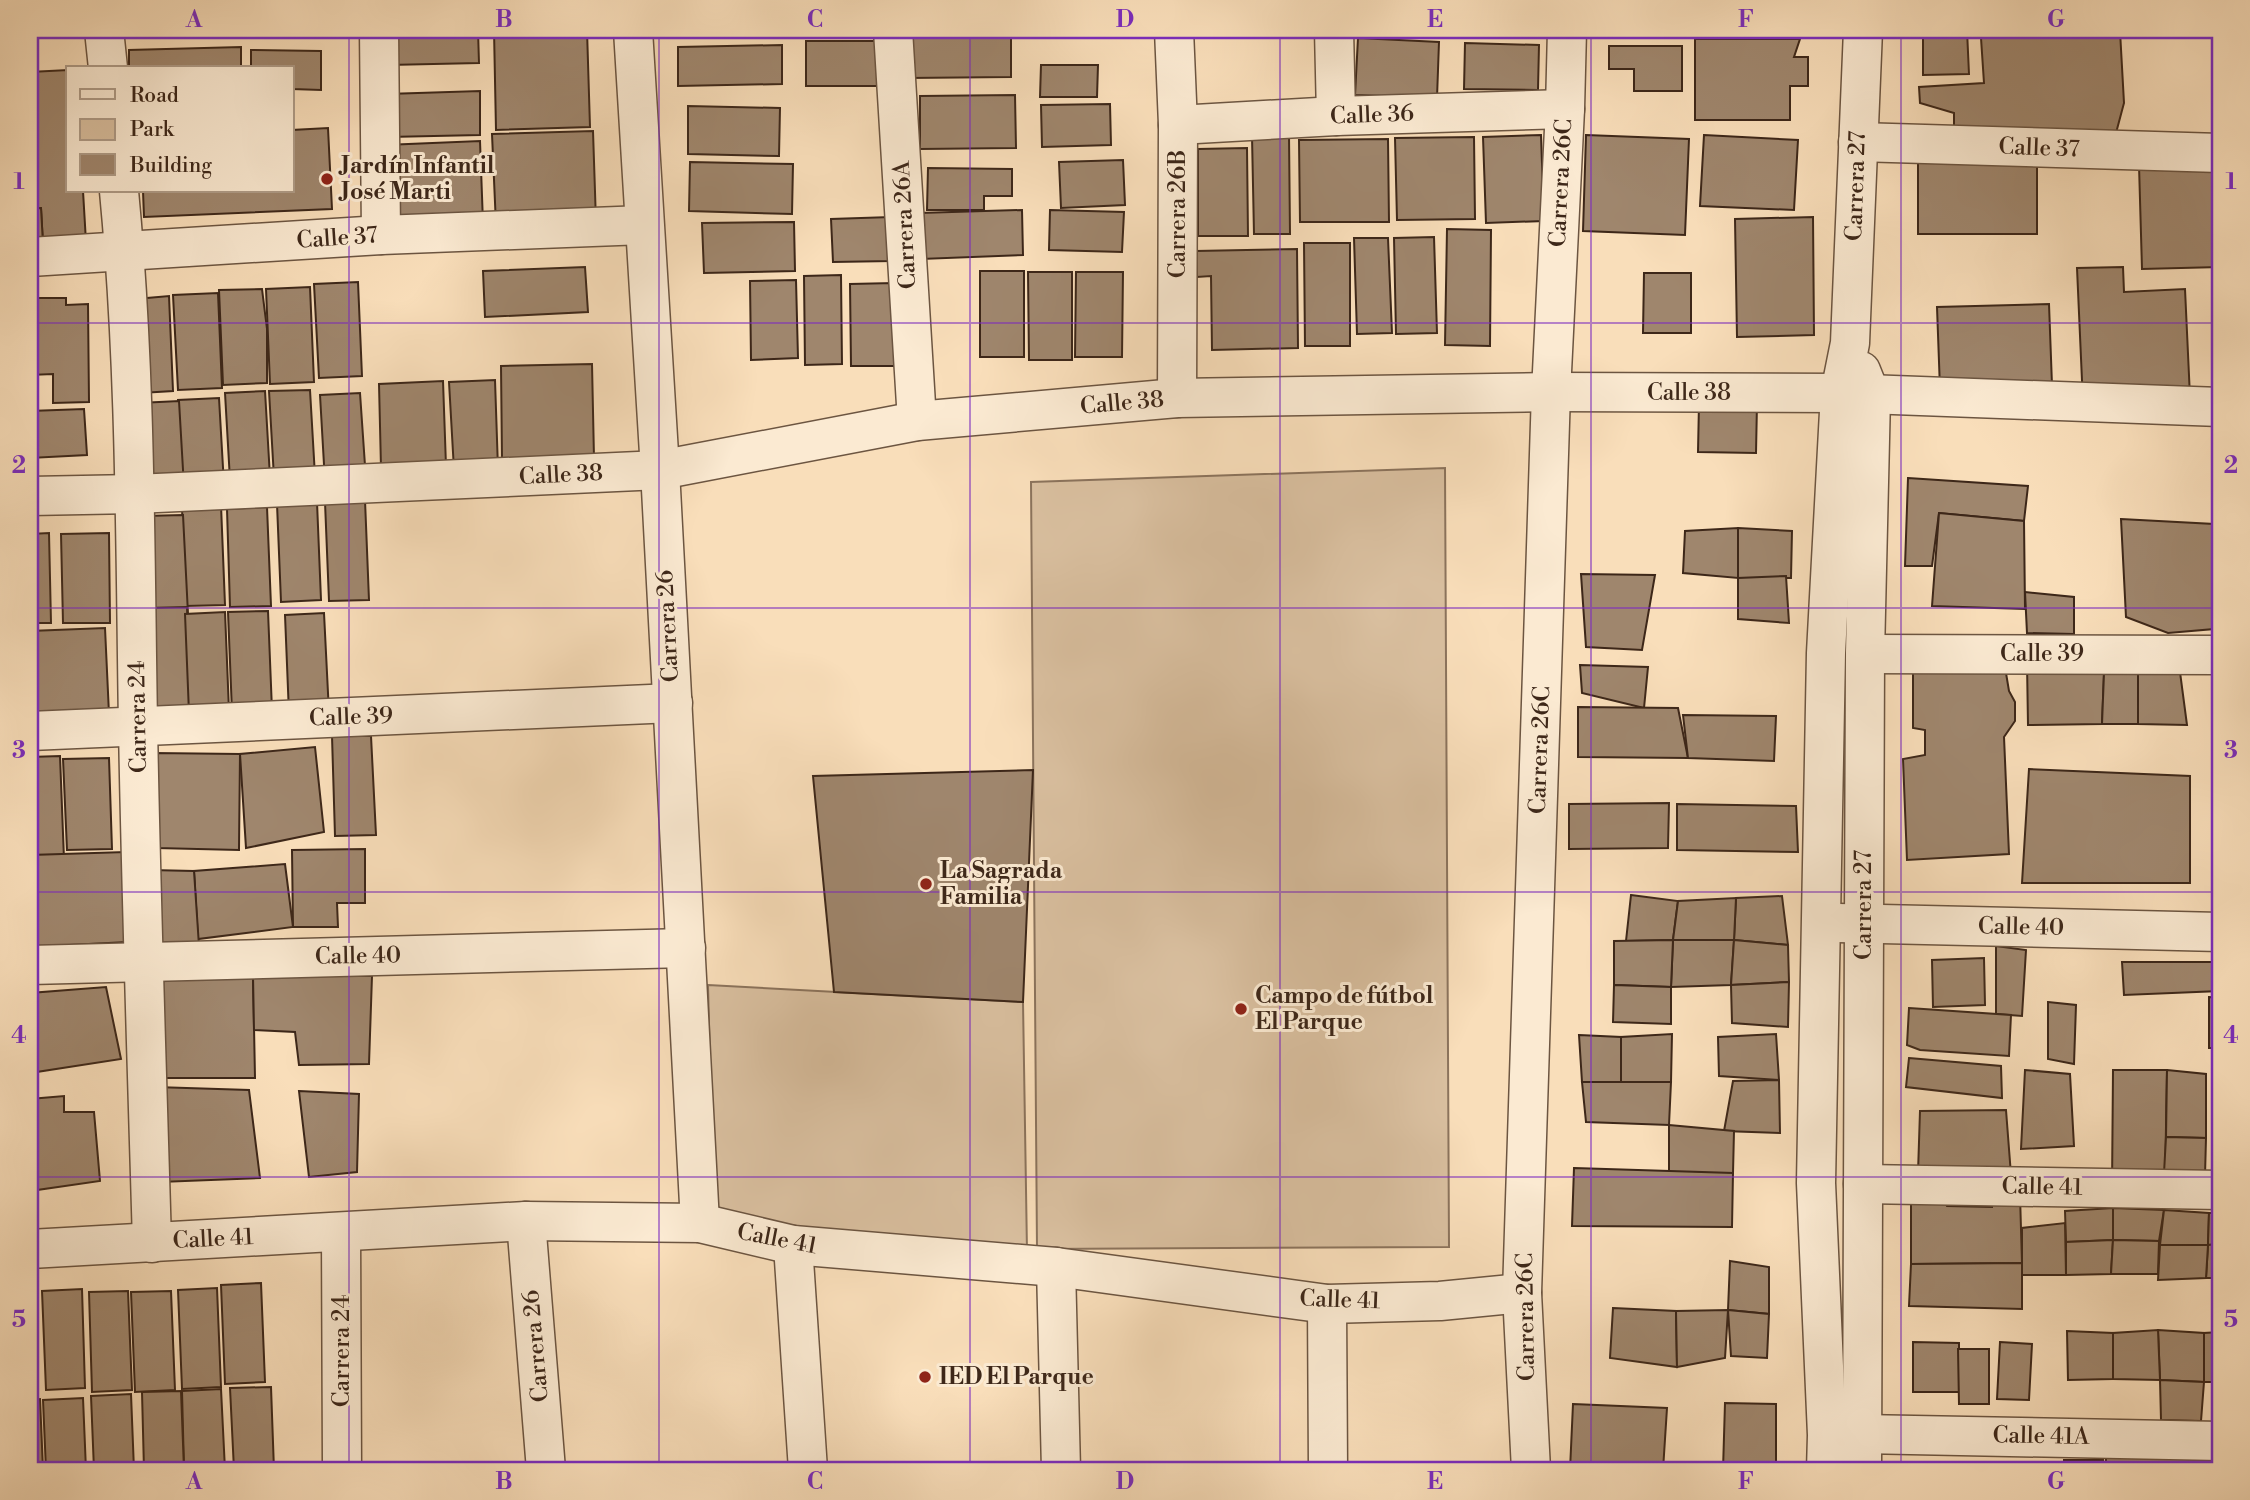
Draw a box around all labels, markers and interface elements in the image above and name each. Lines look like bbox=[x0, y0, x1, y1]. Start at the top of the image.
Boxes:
text: A bbox=[185, 6, 203, 34]
text: B bbox=[495, 6, 513, 34]
text: C bbox=[807, 6, 823, 34]
text: D bbox=[1116, 6, 1134, 34]
text: E bbox=[1427, 6, 1443, 34]
text: F bbox=[1738, 6, 1754, 34]
text: G bbox=[2047, 6, 2065, 34]
legend bbox=[66, 66, 294, 192]
text: Road bbox=[130, 83, 179, 109]
street label: Calle 36 bbox=[1330, 100, 1415, 130]
text: Park bbox=[130, 117, 175, 143]
street label: Carrera 26C bbox=[1544, 118, 1578, 248]
street label: Carrera 27 bbox=[1840, 130, 1872, 241]
street label: Calle 37 bbox=[1998, 133, 2080, 163]
street label: Carrera 26B bbox=[1164, 150, 1192, 278]
place label: Jardín Infantil José Marti bbox=[338, 152, 495, 206]
text: Building bbox=[129, 153, 212, 179]
street label: Carrera 26A bbox=[888, 159, 922, 290]
text: 1 bbox=[13, 168, 25, 196]
text: 1 bbox=[2225, 168, 2237, 196]
marker: Jardín Infantil José Marti bbox=[319, 171, 335, 187]
street label: Calle 37 bbox=[295, 221, 379, 255]
street label: Calle 38 bbox=[1647, 379, 1731, 407]
street label: Calle 38 bbox=[1079, 385, 1165, 421]
text: 2 bbox=[12, 452, 26, 480]
text: 2 bbox=[2224, 452, 2238, 480]
street label: Calle 38 bbox=[518, 459, 604, 491]
street label: Carrera 26 bbox=[651, 569, 685, 683]
street label: Calle 39 bbox=[2000, 640, 2084, 668]
street label: Carrera 24 bbox=[123, 661, 153, 773]
street label: Carrera 26C bbox=[1524, 685, 1556, 815]
street label: Calle 39 bbox=[309, 702, 394, 732]
text: 3 bbox=[12, 737, 26, 765]
text: 3 bbox=[2224, 737, 2238, 765]
street label: Carrera 27 bbox=[1850, 850, 1878, 960]
place label: La Sagrada Familia bbox=[940, 857, 1063, 911]
marker: La Sagrada Familia bbox=[918, 876, 934, 892]
street label: Calle 40 bbox=[1978, 912, 2064, 942]
street label: Calle 40 bbox=[315, 941, 401, 971]
place label: Campo de fútbol El Parque bbox=[1255, 982, 1434, 1036]
marker: Campo de fútbol El Parque bbox=[1233, 1001, 1249, 1017]
text: 4 bbox=[11, 1022, 27, 1050]
text: 4 bbox=[2223, 1022, 2239, 1050]
street label: Calle 41 bbox=[2001, 1172, 2083, 1202]
street label: Calle 41 bbox=[735, 1218, 820, 1260]
street label: Calle 41 bbox=[172, 1223, 254, 1255]
street label: Carrera 26C bbox=[1511, 1253, 1541, 1381]
street label: Calle 41 bbox=[1299, 1285, 1381, 1315]
street label: Carrera 26 bbox=[517, 1289, 555, 1403]
street label: Carrera 24 bbox=[328, 1295, 356, 1407]
text: 5 bbox=[12, 1306, 26, 1334]
text: 5 bbox=[2224, 1306, 2238, 1334]
place label: IED El Parque bbox=[939, 1363, 1094, 1391]
marker: IED El Parque bbox=[917, 1369, 933, 1385]
street label: Calle 41A bbox=[1992, 1421, 2091, 1451]
text: A bbox=[185, 1468, 203, 1496]
text: B bbox=[495, 1468, 513, 1496]
text: C bbox=[807, 1468, 823, 1496]
text: D bbox=[1116, 1468, 1134, 1496]
text: E bbox=[1427, 1468, 1443, 1496]
text: F bbox=[1738, 1468, 1754, 1496]
text: G bbox=[2047, 1468, 2065, 1496]

